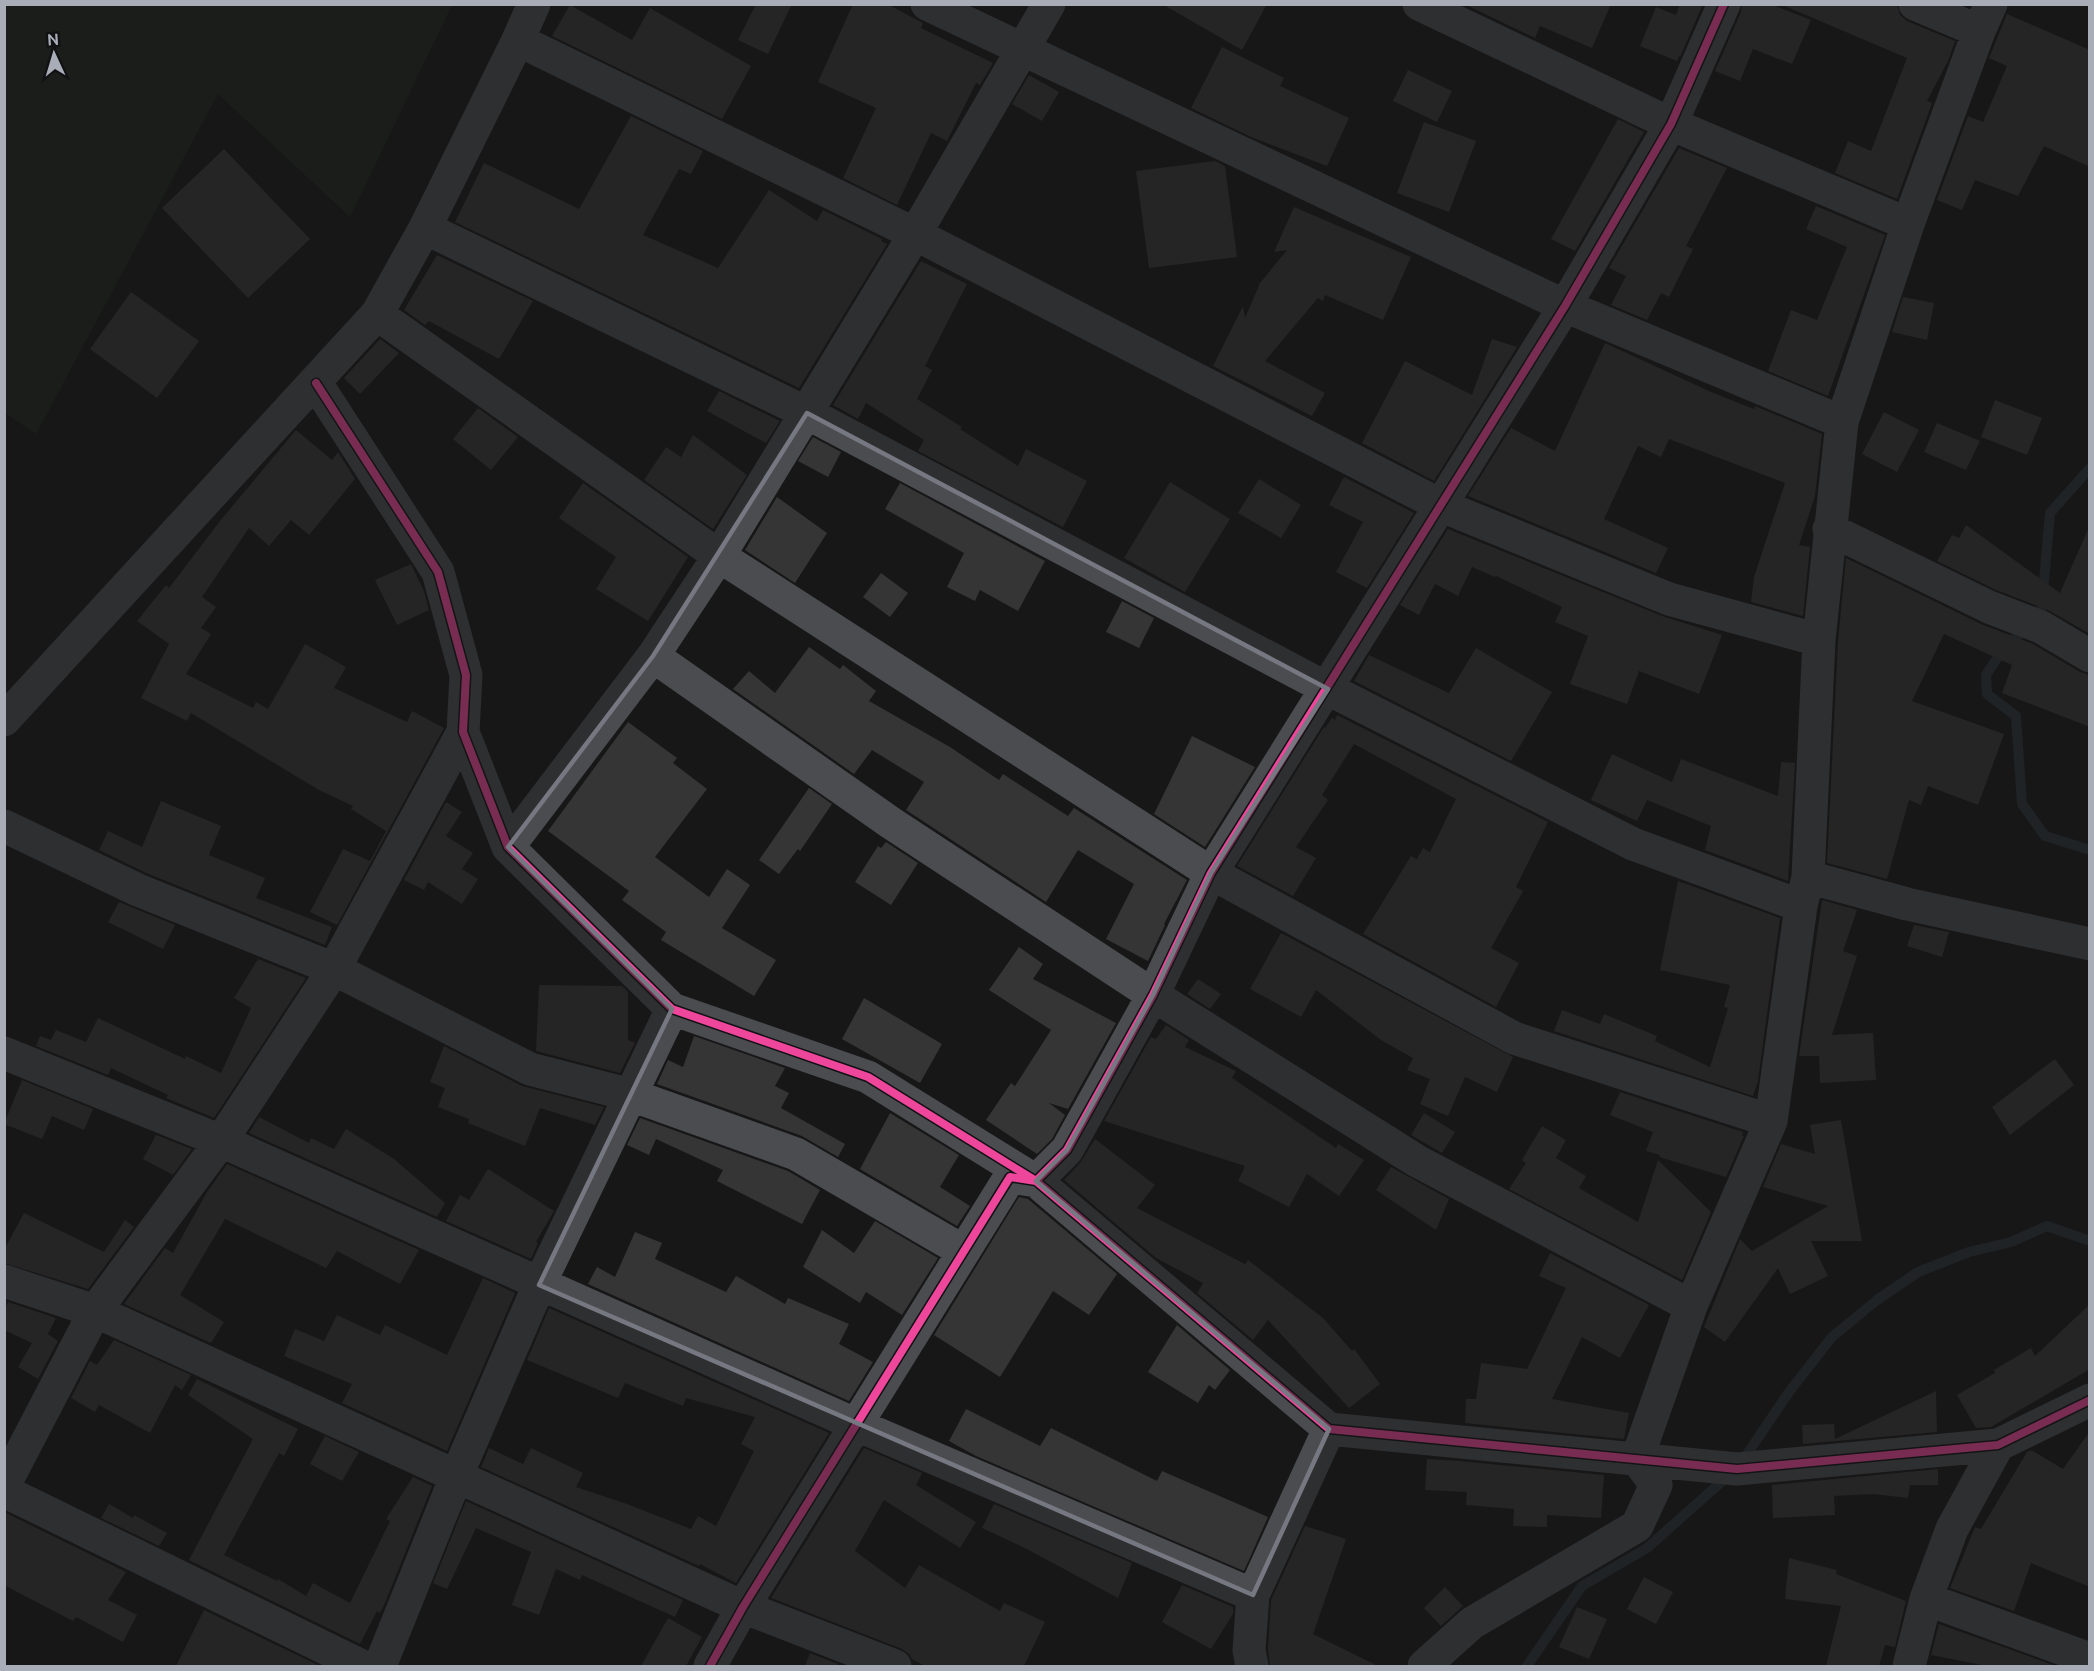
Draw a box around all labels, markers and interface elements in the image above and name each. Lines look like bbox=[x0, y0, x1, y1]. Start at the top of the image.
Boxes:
north arrow bbox=[24, 24, 84, 84]
text: N bbox=[46, 30, 60, 48]

